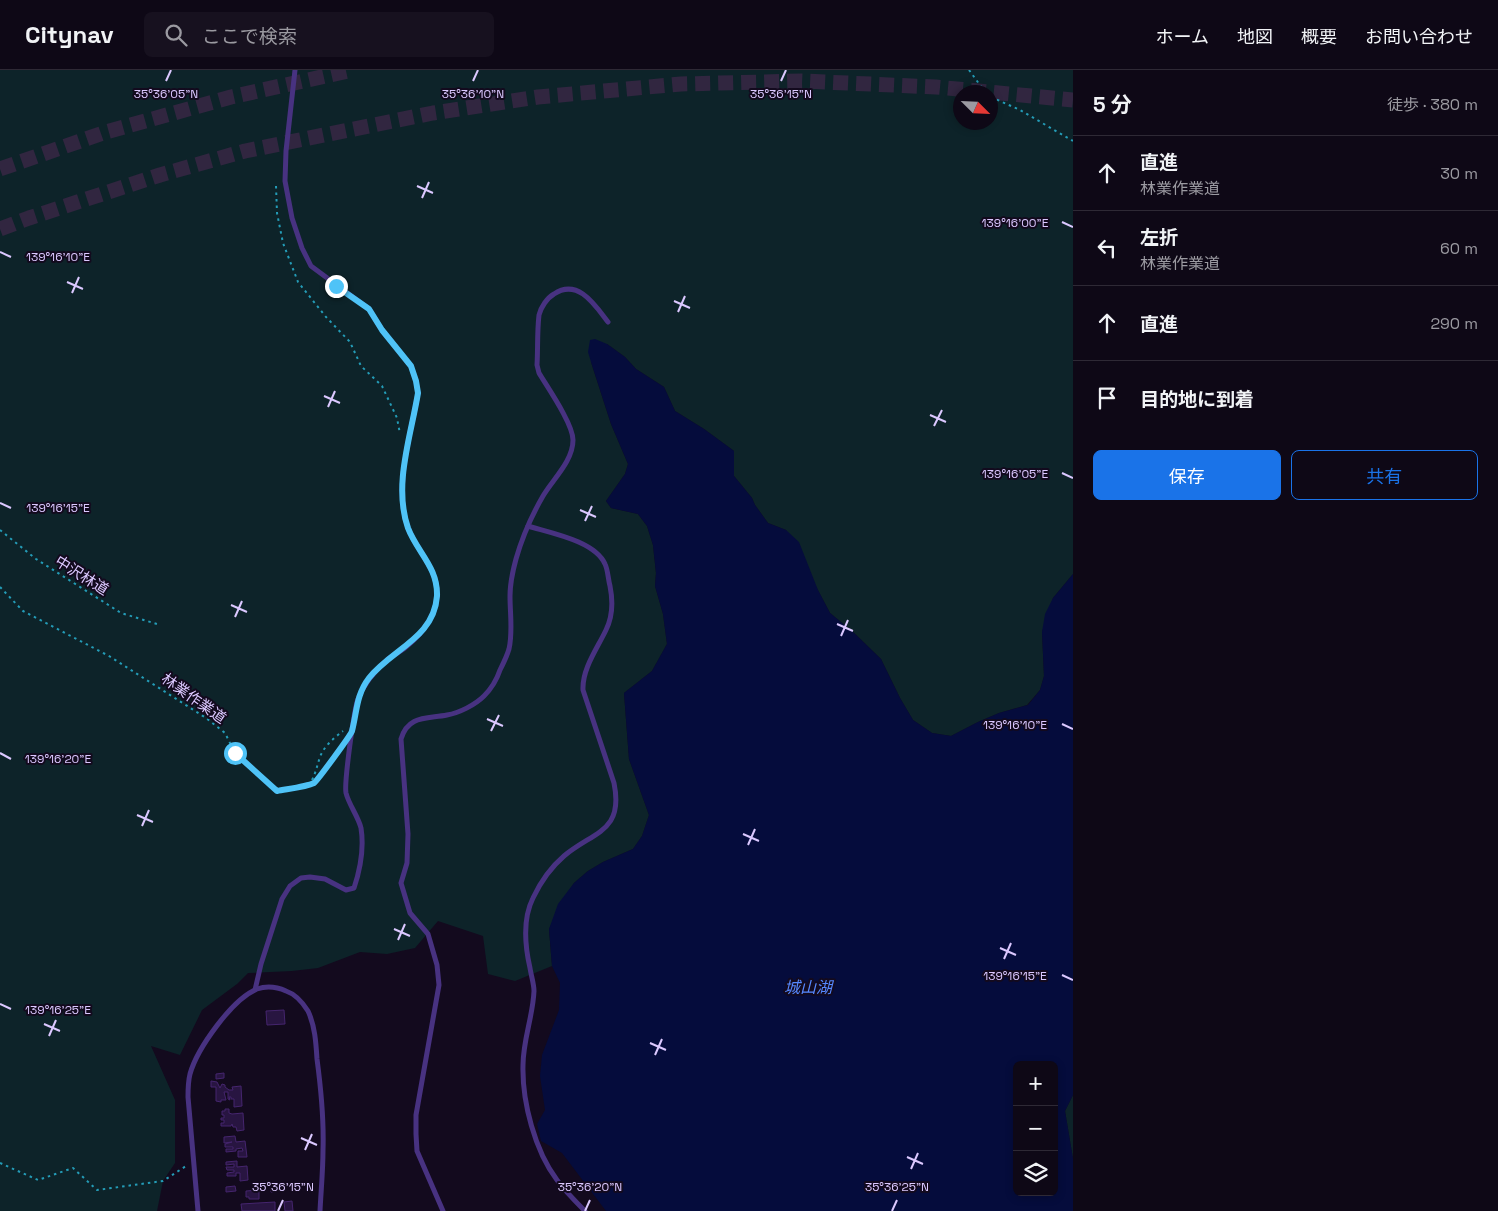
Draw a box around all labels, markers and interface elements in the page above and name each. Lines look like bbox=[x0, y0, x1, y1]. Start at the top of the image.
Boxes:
search box bbox=[144, 12, 494, 57]
text: Citynav bbox=[25, 19, 114, 50]
icon: search bbox=[162, 21, 190, 49]
text: ここで検索 bbox=[202, 24, 297, 49]
text: ホーム bbox=[1156, 25, 1209, 48]
text: 地図 bbox=[1237, 25, 1273, 48]
text: 概要 bbox=[1301, 25, 1337, 48]
text: お問い合わせ bbox=[1365, 25, 1473, 48]
north arrow bbox=[953, 85, 998, 130]
text: 35°36'05"N bbox=[134, 86, 198, 102]
text: 35°36'10"N bbox=[442, 86, 504, 102]
text: 35°36'15"N bbox=[750, 86, 812, 102]
text: 5 分 bbox=[1093, 91, 1132, 118]
text: 徒歩 · 380 m bbox=[1387, 94, 1478, 115]
text: 直進 bbox=[1140, 150, 1178, 175]
icon: ahead bbox=[1093, 159, 1121, 187]
text: 30 m bbox=[1440, 163, 1478, 184]
text: 林業作業道 bbox=[1140, 178, 1220, 199]
text: 139°16'00"E bbox=[982, 215, 1049, 231]
text: 左折 bbox=[1140, 225, 1178, 250]
icon: left bbox=[1093, 234, 1121, 262]
text: 60 m bbox=[1440, 238, 1478, 259]
text: 139°16'10"E bbox=[26, 249, 90, 265]
text: 林業作業道 bbox=[1140, 253, 1220, 274]
route end bbox=[325, 275, 348, 298]
icon: ahead bbox=[1093, 309, 1121, 337]
text: 直進 bbox=[1140, 312, 1178, 337]
text: 290 m bbox=[1430, 313, 1478, 334]
icon: arrive bbox=[1093, 384, 1121, 412]
text: 目的地に到着 bbox=[1140, 387, 1254, 412]
button: 保存 bbox=[1093, 450, 1281, 500]
button: 共有 bbox=[1291, 450, 1478, 500]
text: 139°16'05"E bbox=[982, 466, 1048, 482]
text: 139°16'15"E bbox=[26, 500, 90, 516]
street label: 中沢林道 bbox=[52, 551, 112, 599]
street label: 林業作業道 bbox=[158, 669, 230, 727]
text: 139°16'10"E bbox=[983, 717, 1047, 733]
route start bbox=[224, 742, 247, 765]
text: 139°16'20"E bbox=[25, 751, 91, 767]
text: 139°16'15"E bbox=[983, 968, 1047, 984]
water label: 城山湖 bbox=[784, 977, 835, 998]
text: 139°16'25"E bbox=[25, 1002, 91, 1018]
map controls bbox=[1013, 1061, 1058, 1196]
button: + bbox=[1013, 1061, 1058, 1106]
button: − bbox=[1013, 1106, 1058, 1151]
button: layers bbox=[1013, 1151, 1058, 1196]
text: 35°36'15"N bbox=[252, 1179, 314, 1195]
text: 35°36'20"N bbox=[558, 1179, 622, 1195]
text: 35°36'25"N bbox=[865, 1179, 929, 1195]

